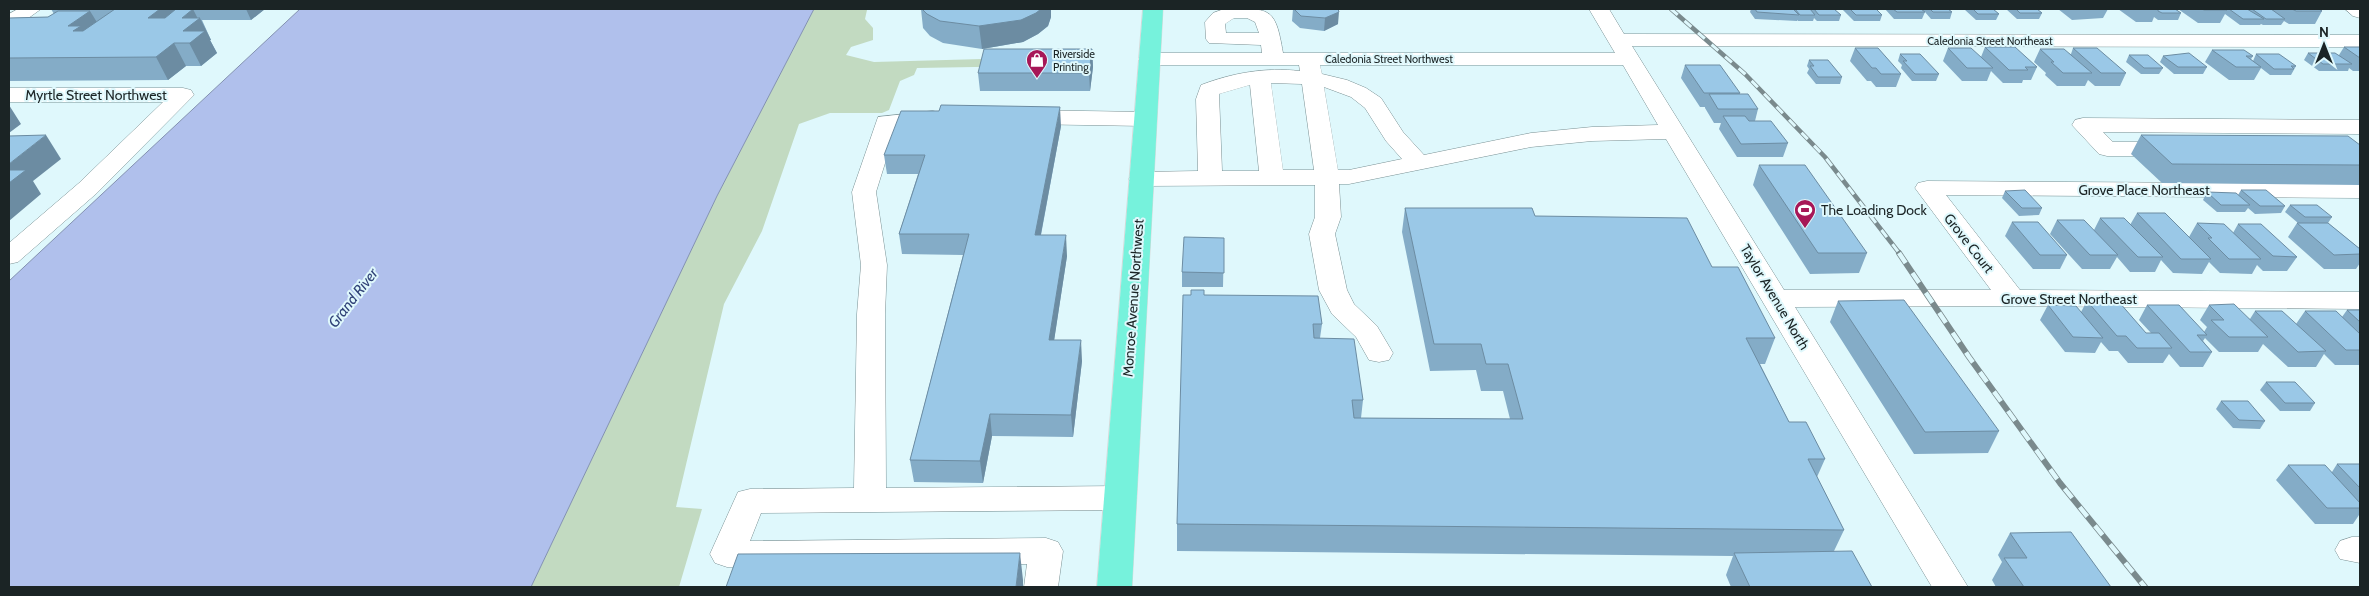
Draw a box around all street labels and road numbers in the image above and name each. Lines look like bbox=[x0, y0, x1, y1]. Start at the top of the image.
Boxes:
street label: Caledonia Street Northeast bbox=[1927, 34, 2053, 48]
street label: Caledonia Street Northwest bbox=[1325, 52, 1453, 66]
street label: Myrtle Street Northwest bbox=[25, 86, 167, 104]
street label: Grove Place Northeast bbox=[2078, 181, 2210, 199]
street label: Grove Court bbox=[1940, 210, 1998, 277]
street label: Monroe Avenue Northwest bbox=[1119, 218, 1148, 378]
street label: Taylor Avenue North bbox=[1736, 241, 1814, 353]
street label: Grove Street Northeast bbox=[2001, 290, 2137, 308]

